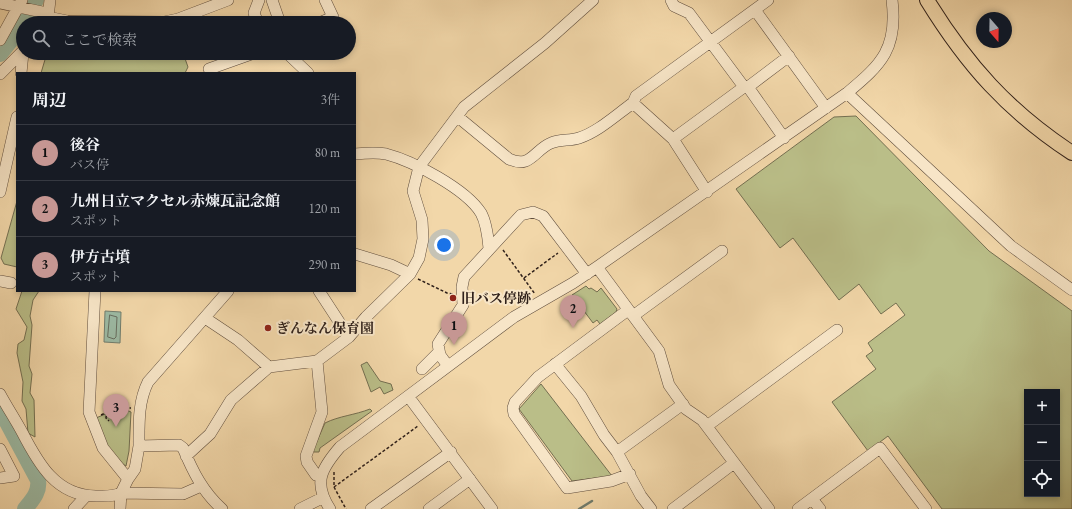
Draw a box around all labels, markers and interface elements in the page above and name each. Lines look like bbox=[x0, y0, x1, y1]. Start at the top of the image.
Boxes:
north arrow bbox=[976, 12, 1012, 48]
search box bbox=[16, 16, 356, 60]
icon: search bbox=[30, 27, 52, 49]
text: ここで検索 bbox=[62, 30, 137, 49]
text: 周辺 bbox=[32, 89, 66, 111]
text: 3件 bbox=[321, 91, 340, 108]
text: 後谷 bbox=[70, 135, 100, 154]
text: 1 bbox=[42, 144, 48, 161]
text: 80 m bbox=[315, 144, 340, 161]
text: バス停 bbox=[70, 156, 109, 173]
text: 九州日立マクセル赤煉瓦記念館 bbox=[70, 191, 280, 210]
text: 2 bbox=[42, 200, 48, 217]
text: 120 m bbox=[309, 200, 340, 217]
text: スポット bbox=[70, 212, 122, 229]
your location bbox=[434, 235, 454, 255]
text: 伊方古墳 bbox=[70, 247, 130, 266]
text: 3 bbox=[42, 256, 48, 273]
text: 290 m bbox=[309, 256, 340, 273]
text: スポット bbox=[70, 268, 122, 285]
place label: 旧バス停跡 bbox=[461, 289, 531, 307]
marker: 旧バス停跡 bbox=[448, 293, 458, 303]
pin: 2 bbox=[560, 295, 586, 328]
pin: 1 bbox=[441, 312, 467, 345]
place label: ぎんなん保育園 bbox=[276, 319, 374, 337]
marker: ぎんなん保育園 bbox=[263, 323, 273, 333]
map controls bbox=[1024, 389, 1060, 497]
button: + bbox=[1024, 389, 1060, 425]
pin: 3 bbox=[103, 394, 129, 427]
button: − bbox=[1024, 425, 1060, 461]
button: locate bbox=[1024, 461, 1060, 497]

